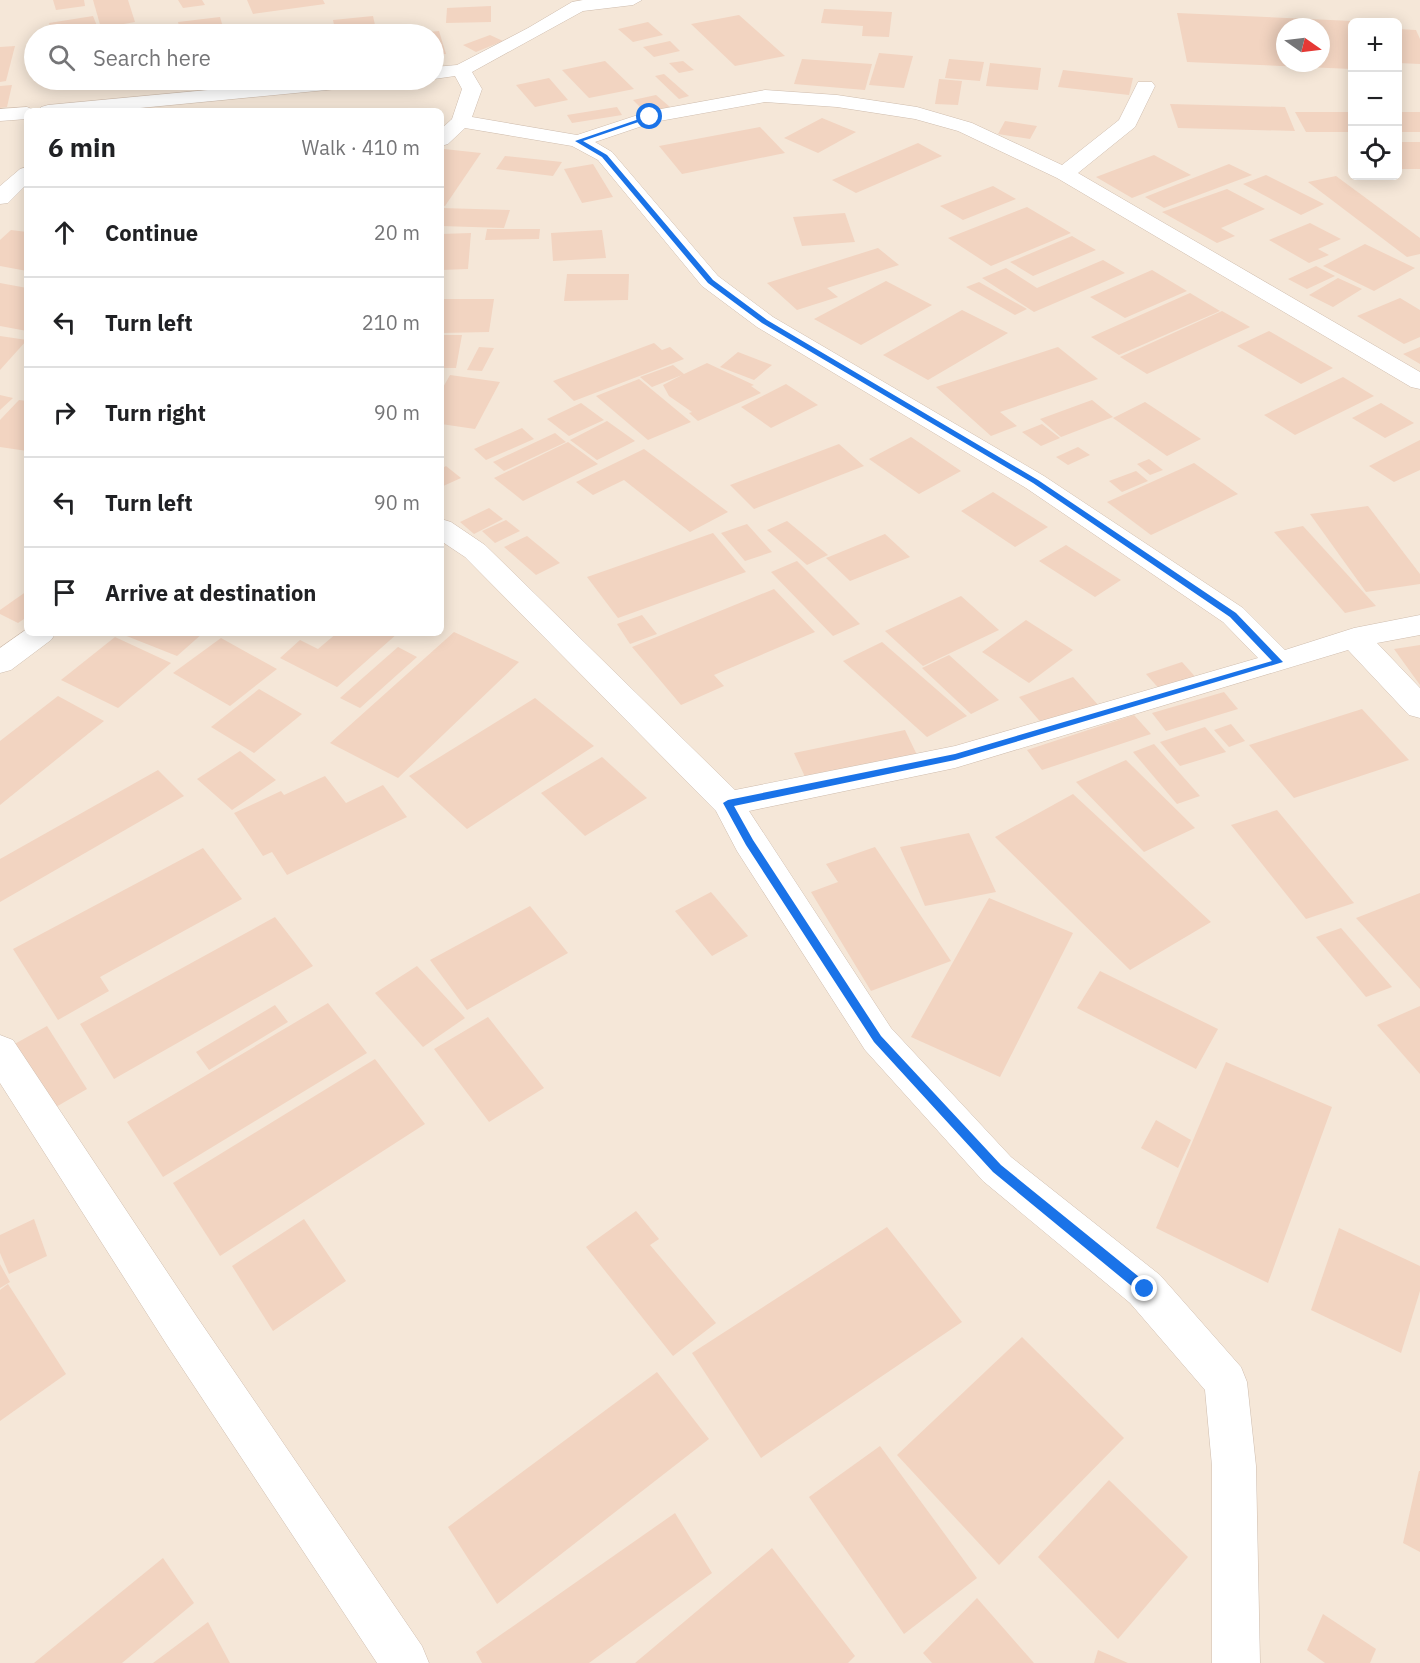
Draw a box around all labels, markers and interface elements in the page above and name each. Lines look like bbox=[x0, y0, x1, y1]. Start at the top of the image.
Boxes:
north arrow bbox=[1276, 18, 1330, 72]
map controls bbox=[1348, 18, 1402, 180]
button: + bbox=[1348, 18, 1402, 72]
search box bbox=[24, 24, 444, 90]
icon: search bbox=[45, 41, 78, 74]
text: Search here bbox=[93, 43, 211, 72]
button: − bbox=[1348, 72, 1402, 126]
route start bbox=[636, 103, 662, 129]
button: locate bbox=[1348, 126, 1402, 180]
text: 6 min bbox=[48, 130, 116, 164]
text: Walk · 410 m bbox=[302, 134, 420, 161]
icon: ahead bbox=[48, 216, 81, 249]
text: Continue bbox=[105, 218, 198, 247]
text: 20 m bbox=[374, 219, 420, 246]
icon: left bbox=[48, 306, 81, 339]
text: Turn left bbox=[105, 308, 193, 337]
text: 210 m bbox=[362, 309, 420, 336]
icon: right bbox=[48, 396, 81, 429]
text: Turn right bbox=[105, 398, 206, 427]
text: 90 m bbox=[374, 399, 420, 426]
icon: left bbox=[48, 486, 81, 519]
text: Turn left bbox=[105, 488, 193, 517]
text: 90 m bbox=[374, 489, 420, 516]
icon: arrive bbox=[48, 576, 81, 609]
text: Arrive at destination bbox=[105, 578, 316, 607]
route end bbox=[1131, 1275, 1157, 1301]

